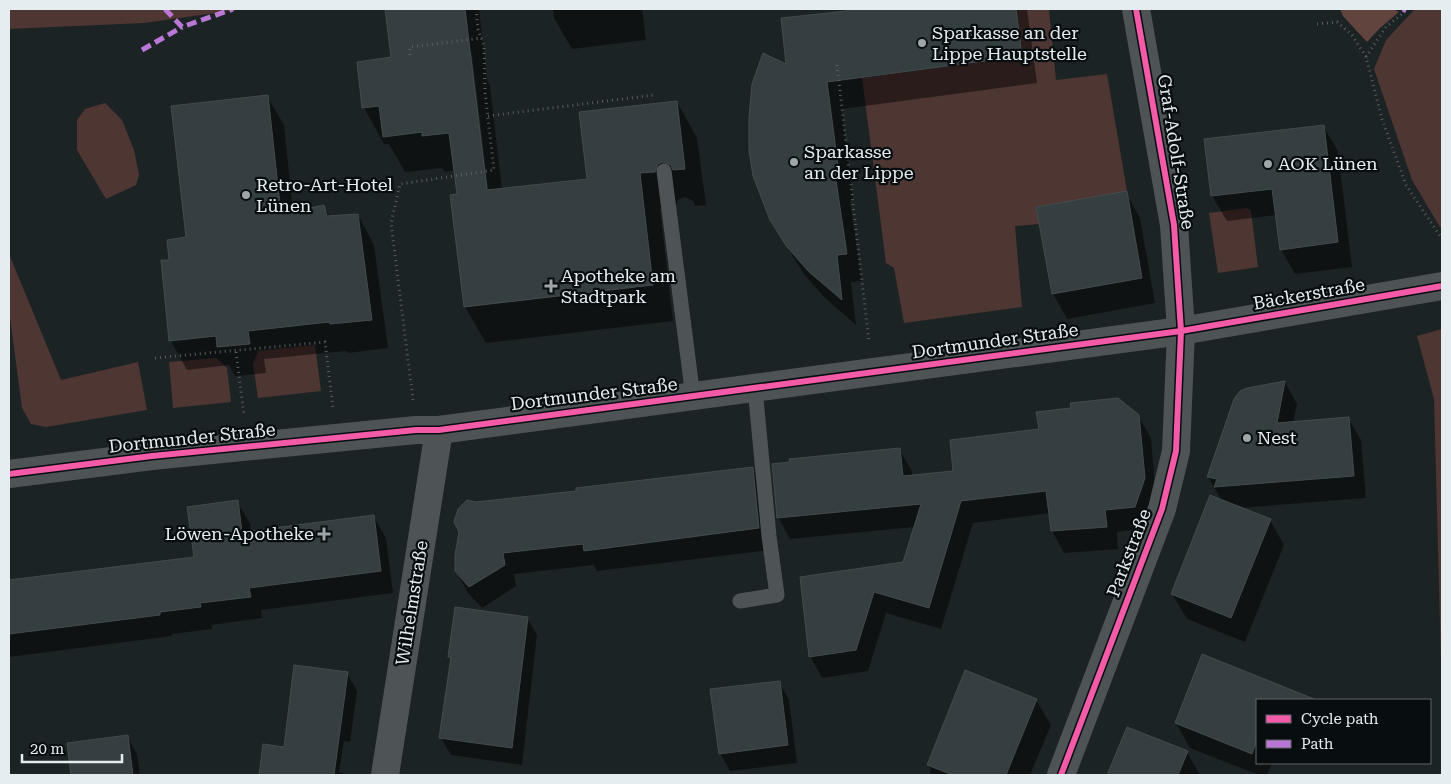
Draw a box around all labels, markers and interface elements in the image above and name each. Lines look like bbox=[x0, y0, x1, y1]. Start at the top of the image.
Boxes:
place label: Sparkasse an der Lippe Hauptstelle bbox=[932, 22, 1087, 64]
marker: Sparkasse an der Lippe Hauptstelle bbox=[916, 37, 928, 49]
street label: Graf-Adolf-Straße bbox=[1154, 73, 1199, 231]
place label: Sparkasse an der Lippe bbox=[804, 141, 914, 183]
place label: AOK Lünen bbox=[1278, 153, 1378, 174]
marker: Sparkasse an der Lippe bbox=[788, 156, 800, 168]
marker: AOK Lünen bbox=[1262, 158, 1274, 170]
place label: Retro-Art-Hotel Lünen bbox=[256, 174, 393, 216]
marker: Retro-Art-Hotel Lünen bbox=[240, 189, 252, 201]
place label: Apotheke am Stadtpark bbox=[561, 265, 676, 307]
street label: Bäckerstraße bbox=[1251, 273, 1367, 314]
marker: Apotheke am Stadtpark bbox=[545, 280, 557, 292]
street label: Dortmunder Straße bbox=[910, 318, 1080, 363]
street label: Dortmunder Straße bbox=[509, 373, 679, 414]
street label: Dortmunder Straße bbox=[107, 418, 277, 457]
place label: Nest bbox=[1257, 427, 1297, 448]
marker: Nest bbox=[1241, 432, 1253, 444]
street label: Parkstraße bbox=[1102, 506, 1155, 600]
place label: Löwen-Apotheke bbox=[165, 523, 314, 544]
marker: Löwen-Apotheke bbox=[318, 528, 330, 540]
street label: Wilhelmstraße bbox=[391, 539, 432, 667]
legend bbox=[1256, 699, 1431, 764]
text: Cycle path bbox=[1301, 710, 1379, 728]
scale bar bbox=[22, 732, 122, 764]
text: Path bbox=[1301, 735, 1334, 753]
text: 20 m bbox=[30, 740, 65, 758]

